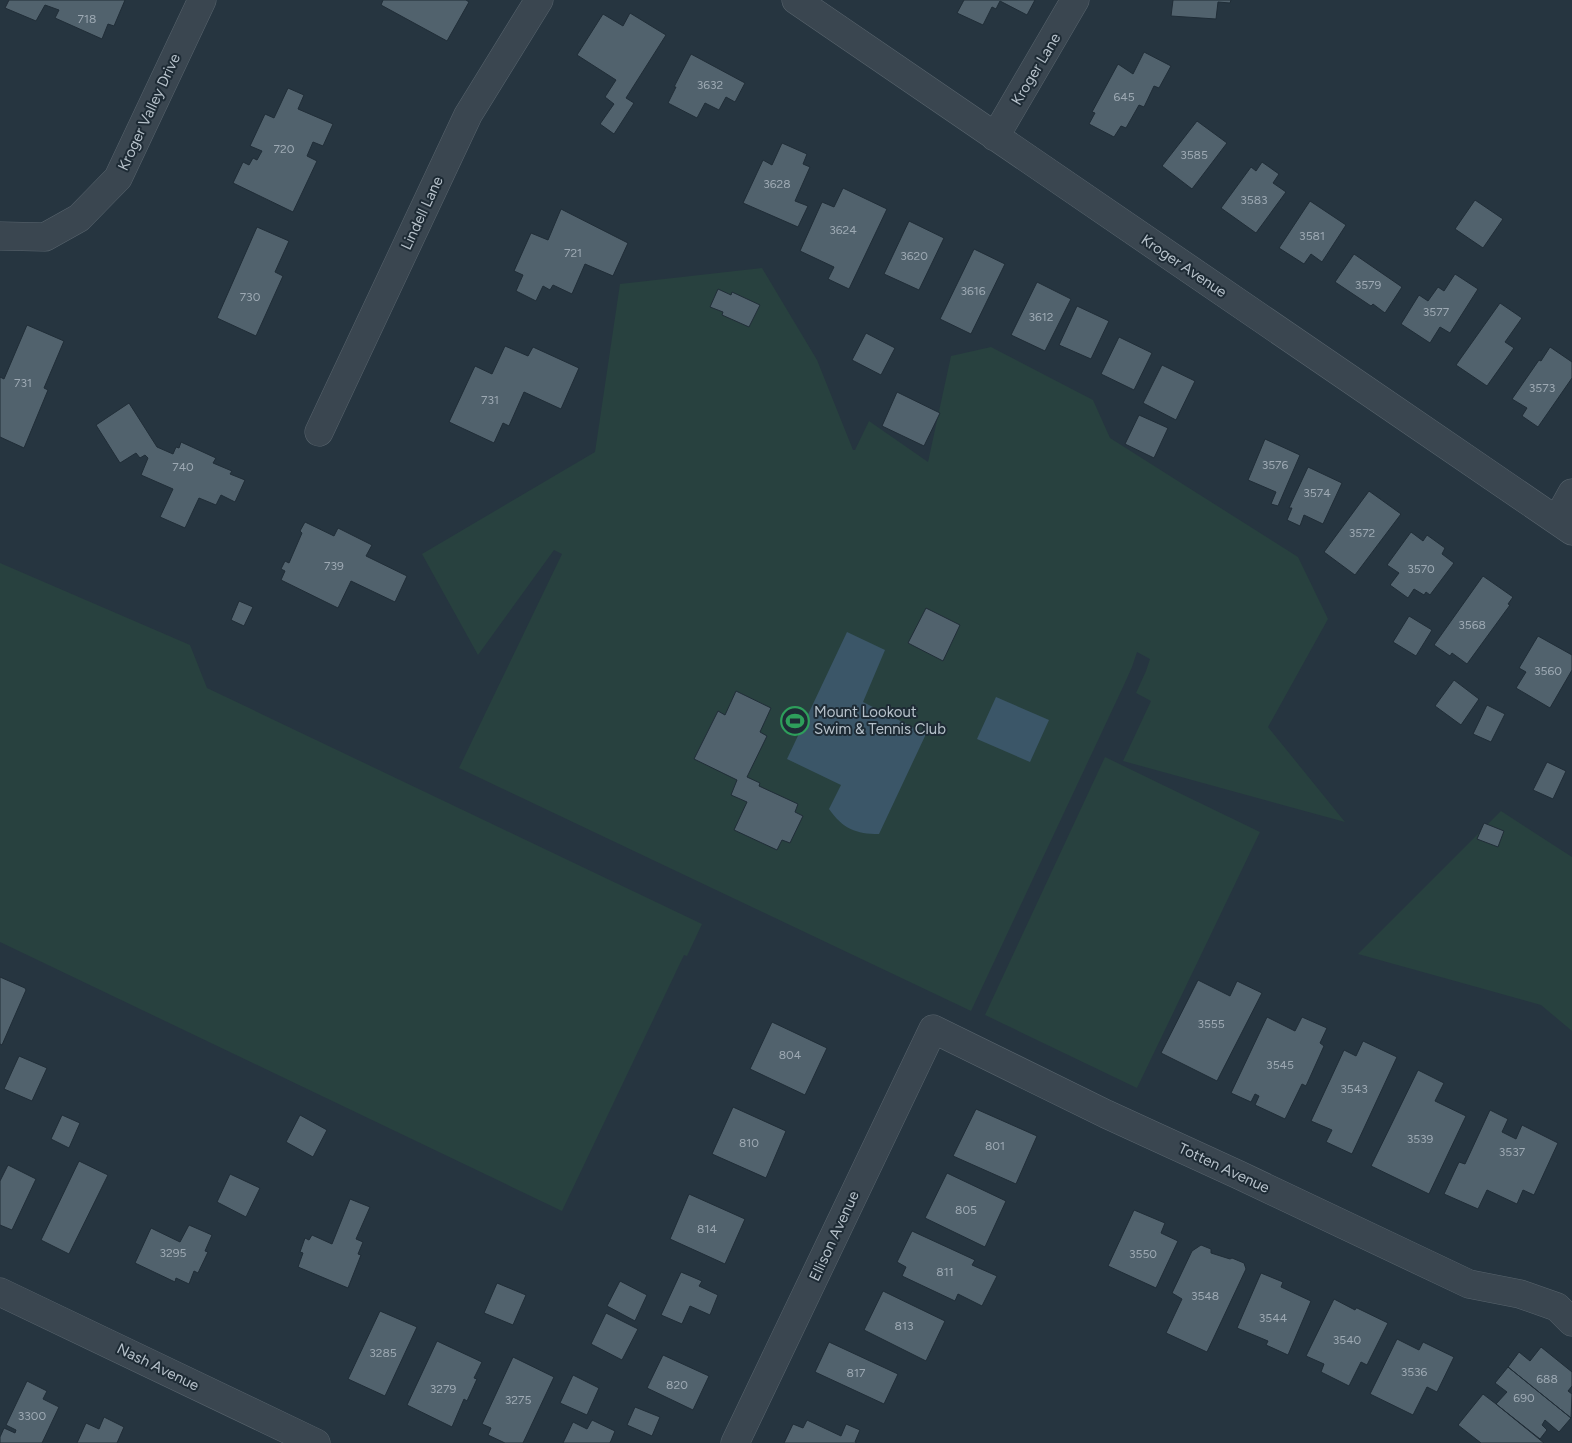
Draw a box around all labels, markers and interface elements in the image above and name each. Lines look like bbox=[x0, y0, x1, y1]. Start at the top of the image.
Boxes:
house number: 718 bbox=[78, 12, 96, 26]
street label: Kroger Lane bbox=[1008, 30, 1064, 108]
street label: Kroger Valley Drive bbox=[114, 51, 184, 173]
house number: 3632 bbox=[697, 78, 723, 92]
house number: 645 bbox=[1113, 90, 1135, 104]
house number: 720 bbox=[274, 142, 295, 156]
house number: 3585 bbox=[1180, 148, 1208, 162]
street label: Lindell Lane bbox=[397, 173, 447, 253]
house number: 3628 bbox=[763, 177, 791, 191]
house number: 3583 bbox=[1240, 193, 1268, 207]
house number: 3624 bbox=[829, 223, 857, 237]
house number: 3581 bbox=[1299, 229, 1325, 243]
street label: Kroger Avenue bbox=[1138, 231, 1230, 301]
house number: 721 bbox=[564, 246, 582, 260]
house number: 3620 bbox=[900, 249, 928, 263]
house number: 3579 bbox=[1355, 278, 1382, 292]
house number: 3616 bbox=[960, 284, 986, 298]
house number: 730 bbox=[240, 290, 261, 304]
house number: 3577 bbox=[1423, 305, 1450, 319]
house number: 3612 bbox=[1029, 310, 1053, 324]
house number: 731 bbox=[14, 376, 32, 390]
house number: 3573 bbox=[1529, 381, 1555, 395]
house number: 731 bbox=[481, 393, 499, 407]
house number: 3576 bbox=[1262, 458, 1289, 472]
house number: 740 bbox=[172, 460, 194, 474]
house number: 3574 bbox=[1303, 486, 1331, 500]
house number: 3572 bbox=[1349, 526, 1375, 540]
house number: 739 bbox=[324, 559, 344, 573]
house number: 3570 bbox=[1407, 562, 1435, 576]
house number: 3568 bbox=[1458, 618, 1486, 632]
house number: 3560 bbox=[1534, 664, 1562, 678]
place label: Mount Lookout Swim & Tennis Club bbox=[814, 703, 946, 738]
sports icon: Mount Lookout Swim & Tennis Club bbox=[780, 706, 810, 736]
house number: 3555 bbox=[1197, 1017, 1225, 1031]
house number: 804 bbox=[779, 1048, 802, 1062]
house number: 3545 bbox=[1266, 1058, 1294, 1072]
house number: 3543 bbox=[1340, 1082, 1368, 1096]
house number: 3539 bbox=[1407, 1132, 1434, 1146]
house number: 810 bbox=[739, 1136, 759, 1150]
house number: 801 bbox=[985, 1139, 1005, 1153]
street label: Totten Avenue bbox=[1176, 1139, 1272, 1197]
house number: 3537 bbox=[1499, 1145, 1526, 1159]
street label: Ellison Avenue bbox=[805, 1188, 863, 1284]
house number: 805 bbox=[955, 1203, 977, 1217]
house number: 814 bbox=[697, 1222, 717, 1236]
house number: 3295 bbox=[160, 1246, 187, 1260]
house number: 3550 bbox=[1129, 1247, 1157, 1261]
house number: 811 bbox=[936, 1265, 954, 1279]
house number: 3548 bbox=[1191, 1289, 1219, 1303]
house number: 3544 bbox=[1259, 1311, 1288, 1325]
house number: 813 bbox=[895, 1319, 913, 1333]
house number: 3540 bbox=[1333, 1333, 1362, 1347]
street label: Nash Avenue bbox=[114, 1339, 202, 1395]
house number: 3285 bbox=[369, 1346, 397, 1360]
house number: 3536 bbox=[1401, 1365, 1428, 1379]
house number: 817 bbox=[847, 1366, 866, 1380]
house number: 688 bbox=[1536, 1372, 1558, 1386]
house number: 820 bbox=[666, 1378, 688, 1392]
house number: 3279 bbox=[430, 1382, 456, 1396]
house number: 690 bbox=[1513, 1391, 1535, 1405]
house number: 3275 bbox=[505, 1393, 531, 1407]
house number: 3300 bbox=[18, 1409, 47, 1423]

